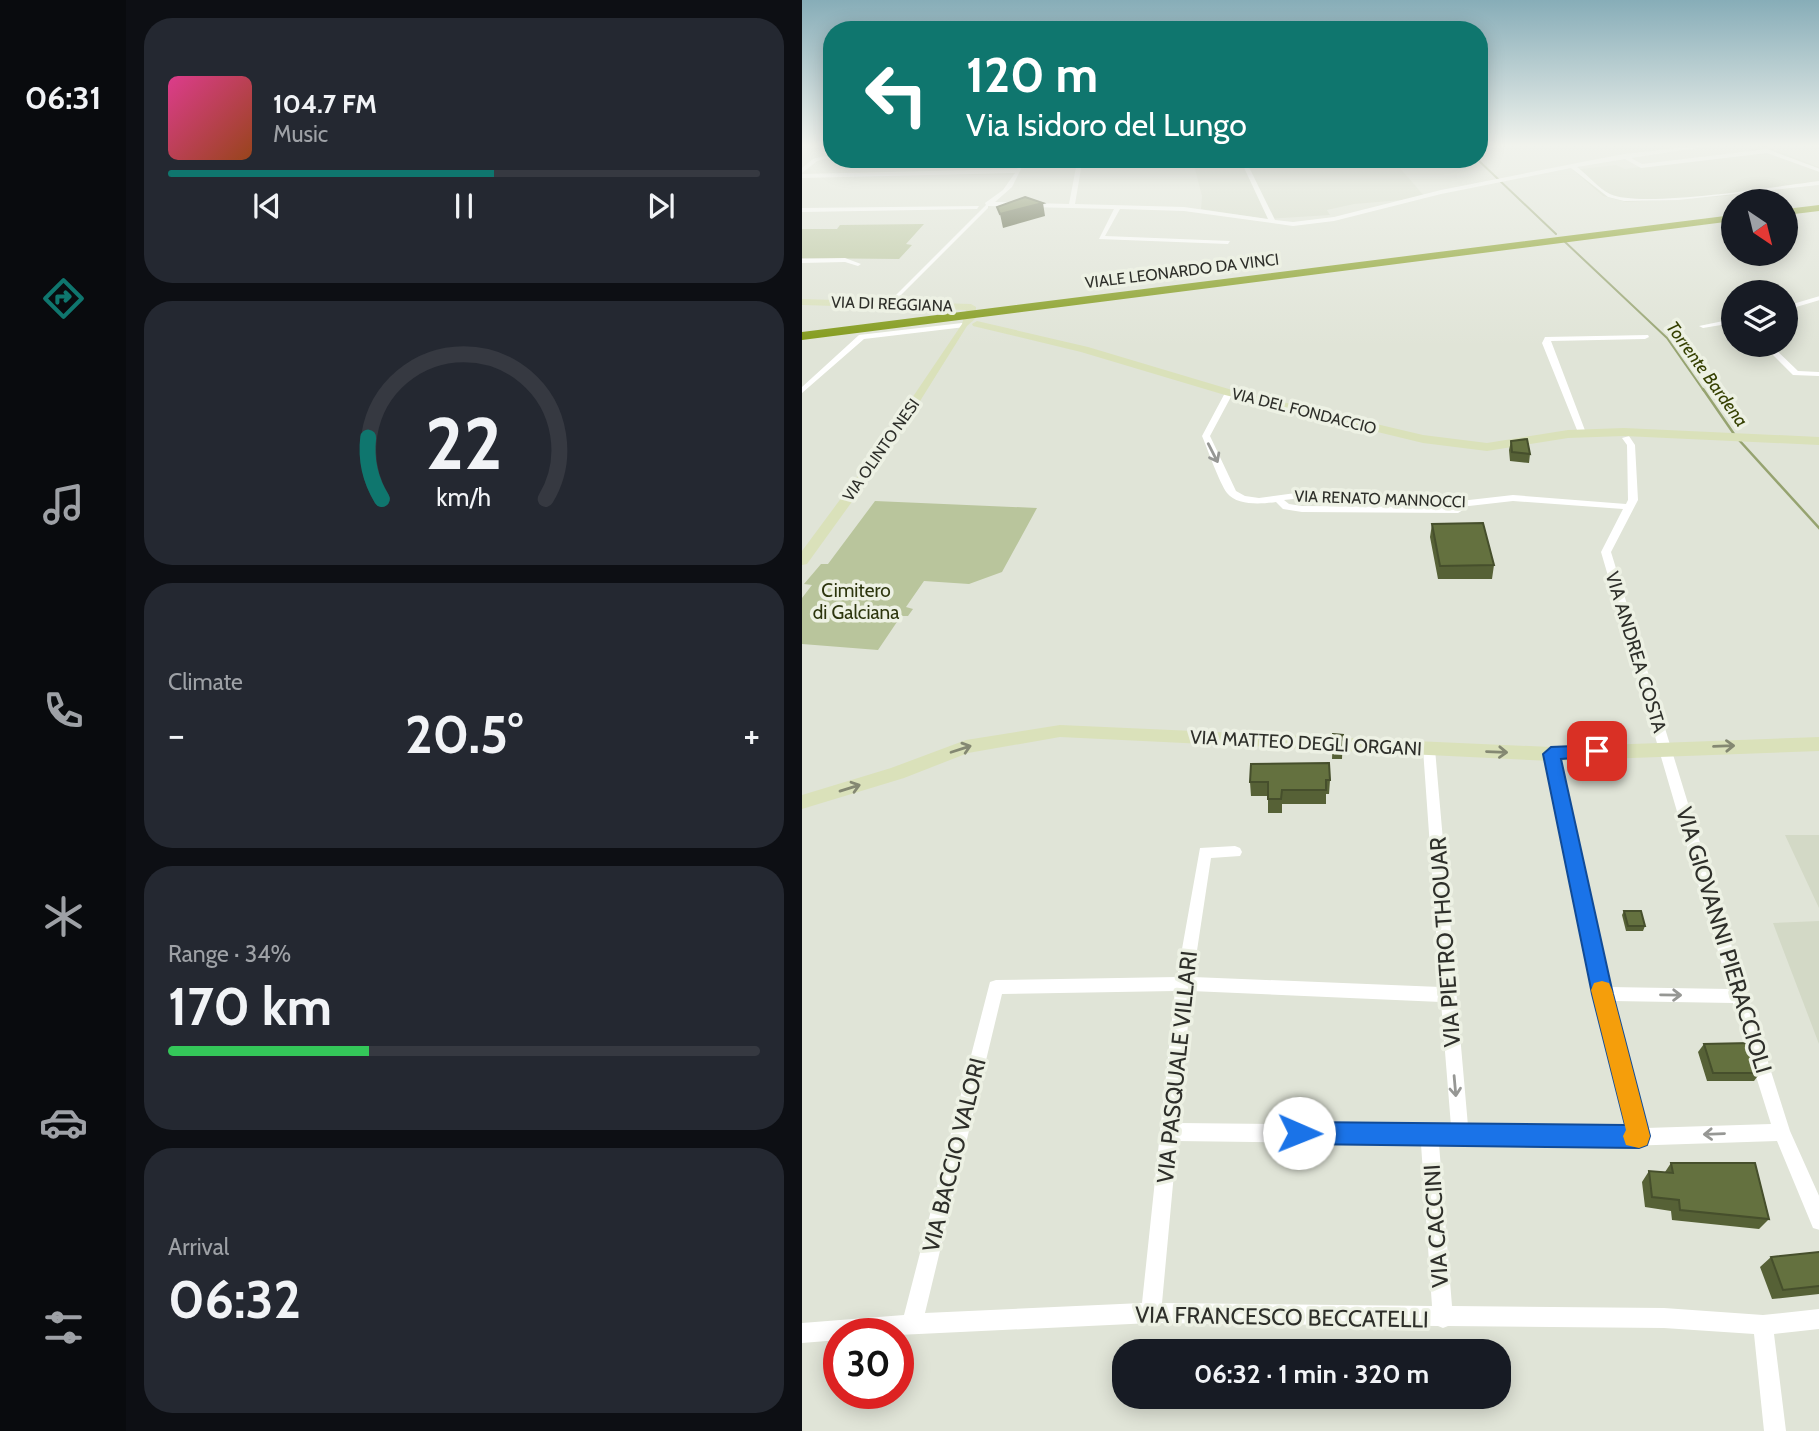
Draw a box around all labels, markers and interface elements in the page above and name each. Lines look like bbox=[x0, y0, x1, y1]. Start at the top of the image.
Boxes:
text: 120 m bbox=[966, 45, 1098, 104]
icon: left bbox=[851, 49, 942, 140]
text: 06:31 bbox=[25, 78, 101, 117]
text: 104.7 FM bbox=[273, 88, 377, 120]
text: Via Isidoro del Lungo bbox=[966, 105, 1247, 144]
text: Music bbox=[273, 120, 328, 148]
icon: previous bbox=[248, 187, 286, 225]
icon: pause bbox=[445, 187, 483, 225]
icon: next bbox=[642, 187, 680, 225]
north arrow bbox=[1721, 189, 1798, 266]
map controls bbox=[1721, 189, 1798, 357]
street label: VIALE LEONARDO DA VINCI bbox=[1084, 250, 1280, 292]
icon: directions bbox=[39, 274, 88, 323]
button: layers bbox=[1721, 280, 1798, 357]
street label: VIA DI REGGIANA bbox=[831, 292, 953, 316]
water label: Torrente Bardena bbox=[1661, 317, 1753, 431]
street label: VIA DEL FONDACCIO bbox=[1230, 384, 1378, 438]
street label: VIA OLINTO NESI bbox=[839, 395, 923, 505]
text: 22 bbox=[425, 399, 503, 487]
one-way arrow bbox=[1207, 442, 1220, 463]
icon: music bbox=[39, 480, 88, 529]
text: km/h bbox=[437, 482, 491, 512]
street label: VIA RENATO MANNOCCI bbox=[1294, 487, 1466, 511]
street label: VIA ANDREA COSTA bbox=[1601, 569, 1672, 736]
park label: Cimitero di Galciana bbox=[813, 579, 899, 624]
text: Climate bbox=[168, 668, 243, 696]
icon: phone bbox=[39, 686, 88, 735]
text: 20.5° bbox=[405, 703, 523, 766]
text: − bbox=[168, 711, 185, 758]
text: + bbox=[743, 711, 760, 758]
pin bbox=[1567, 721, 1627, 781]
street label: VIA MATTEO DEGLI ORGANI bbox=[1189, 725, 1423, 761]
icon: arrive bbox=[1578, 732, 1616, 770]
one-way arrow bbox=[1712, 740, 1735, 753]
one-way arrow bbox=[950, 742, 972, 754]
one-way arrow bbox=[1485, 745, 1508, 758]
one-way arrow bbox=[838, 780, 860, 793]
street label: VIA GIOVANNI PIERACCIOLI bbox=[1670, 803, 1778, 1077]
street label: VIA PIETRO THOUAR bbox=[1424, 836, 1466, 1048]
icon: climate bbox=[39, 892, 88, 941]
text: Range · 34% bbox=[168, 940, 291, 968]
street label: VIA PASQUALE VILLARI bbox=[1151, 949, 1203, 1185]
text: 170 km bbox=[168, 975, 332, 1038]
one-way arrow bbox=[1659, 988, 1682, 1002]
street label: VIA BACCIO VALORI bbox=[916, 1055, 992, 1255]
one-way arrow bbox=[1449, 1074, 1462, 1097]
position arrow bbox=[1262, 1096, 1336, 1170]
icon: car bbox=[39, 1098, 88, 1147]
one-way arrow bbox=[1703, 1128, 1726, 1141]
street label: VIA CACCINI bbox=[1418, 1164, 1454, 1288]
text: Arrival bbox=[168, 1233, 229, 1261]
text: 06:32 bbox=[168, 1268, 301, 1331]
street label: VIA FRANCESCO BECCATELLI bbox=[1135, 1300, 1429, 1334]
icon: filters bbox=[39, 1303, 88, 1352]
speed limit sign: 30 bbox=[823, 1318, 914, 1409]
text: 06:32 · 1 min · 320 m bbox=[1194, 1358, 1429, 1390]

